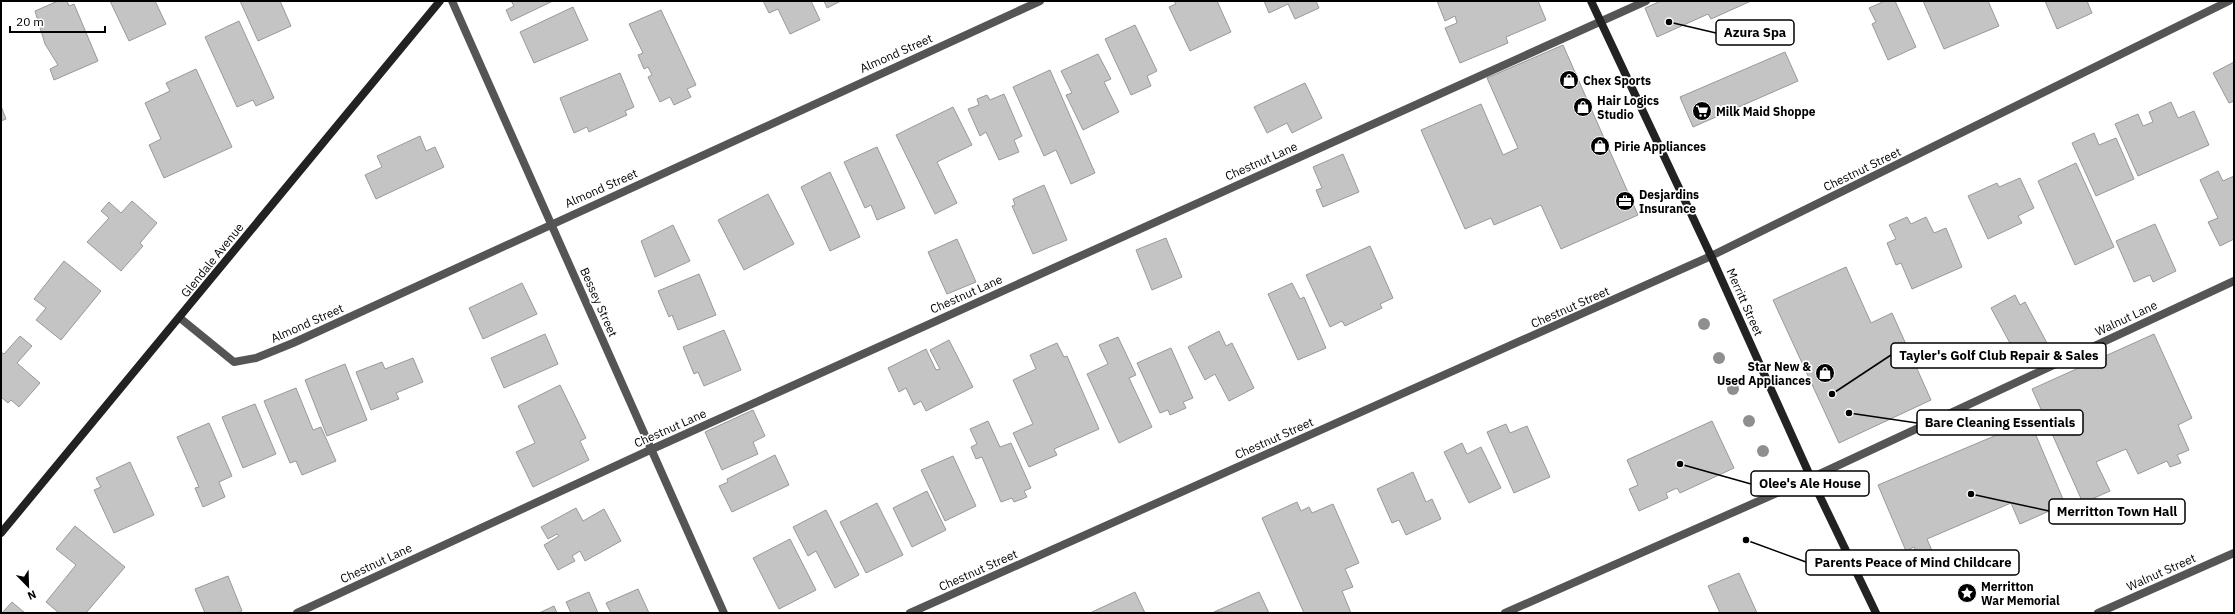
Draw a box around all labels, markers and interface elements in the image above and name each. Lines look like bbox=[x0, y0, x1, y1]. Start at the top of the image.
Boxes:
scale bar bbox=[10, 8, 105, 34]
text: 20 m bbox=[16, 14, 44, 29]
callout: Azura Spa bbox=[1716, 20, 1794, 45]
text: Azura Spa bbox=[1724, 24, 1786, 41]
street label: Almond Street bbox=[857, 30, 935, 76]
shop icon: Chex Sports bbox=[1558, 69, 1580, 91]
place label: Chex Sports bbox=[1583, 73, 1651, 88]
place label: Hair Logics Studio bbox=[1597, 93, 1659, 122]
shop icon: Hair Logics Studio bbox=[1572, 96, 1594, 118]
supermarket icon: Milk Maid Shoppe bbox=[1691, 100, 1713, 122]
place label: Milk Maid Shoppe bbox=[1716, 104, 1816, 119]
shop icon: Pirie Appliances bbox=[1589, 135, 1611, 157]
street label: Chestnut Lane bbox=[1223, 138, 1300, 184]
place label: Pirie Appliances bbox=[1614, 139, 1706, 154]
street label: Chestnut Street bbox=[1821, 144, 1903, 194]
street label: Almond Street bbox=[562, 165, 640, 211]
place label: Desjardins Insurance bbox=[1639, 187, 1699, 216]
office icon: Desjardins Insurance bbox=[1614, 190, 1636, 212]
street label: Glendale Avenue bbox=[177, 220, 247, 300]
street label: Bessey Street bbox=[577, 265, 621, 339]
street label: Merritt Street bbox=[1723, 266, 1767, 338]
street label: Chestnut Lane bbox=[928, 271, 1005, 317]
street label: Chestnut Street bbox=[1528, 283, 1612, 331]
street label: Walnut Lane bbox=[2093, 297, 2160, 339]
street label: Almond Street bbox=[268, 300, 346, 346]
callout: Tayler's Golf Club Repair & Sales bbox=[1891, 343, 2106, 368]
text: Tayler's Golf Club Repair & Sales bbox=[1899, 347, 2099, 364]
place label: Star New & Used Appliances bbox=[1717, 359, 1811, 388]
shop icon: Star New & Used Appliances bbox=[1814, 362, 1836, 384]
street label: Chestnut Lane bbox=[632, 405, 709, 451]
callout: Bare Cleaning Essentials bbox=[1917, 410, 2083, 435]
street label: Chestnut Street bbox=[1232, 414, 1316, 462]
text: Bare Cleaning Essentials bbox=[1925, 414, 2076, 431]
callout: Olee's Ale House bbox=[1751, 471, 1869, 496]
text: Olee's Ale House bbox=[1759, 475, 1861, 492]
callout: Merritton Town Hall bbox=[2049, 499, 2185, 524]
text: Merritton Town Hall bbox=[2057, 503, 2177, 520]
street label: Chestnut Lane bbox=[338, 540, 415, 586]
street label: Chestnut Street bbox=[936, 546, 1020, 594]
callout: Parents Peace of Mind Childcare bbox=[1806, 550, 2019, 575]
street label: Walnut Street bbox=[2124, 550, 2198, 594]
text: Parents Peace of Mind Childcare bbox=[1814, 554, 2012, 571]
north arrow bbox=[8, 566, 48, 606]
place label: Merritton War Memorial bbox=[1981, 579, 2060, 608]
place icon: Merritton War Memorial bbox=[1956, 582, 1978, 604]
text: N bbox=[25, 587, 38, 603]

